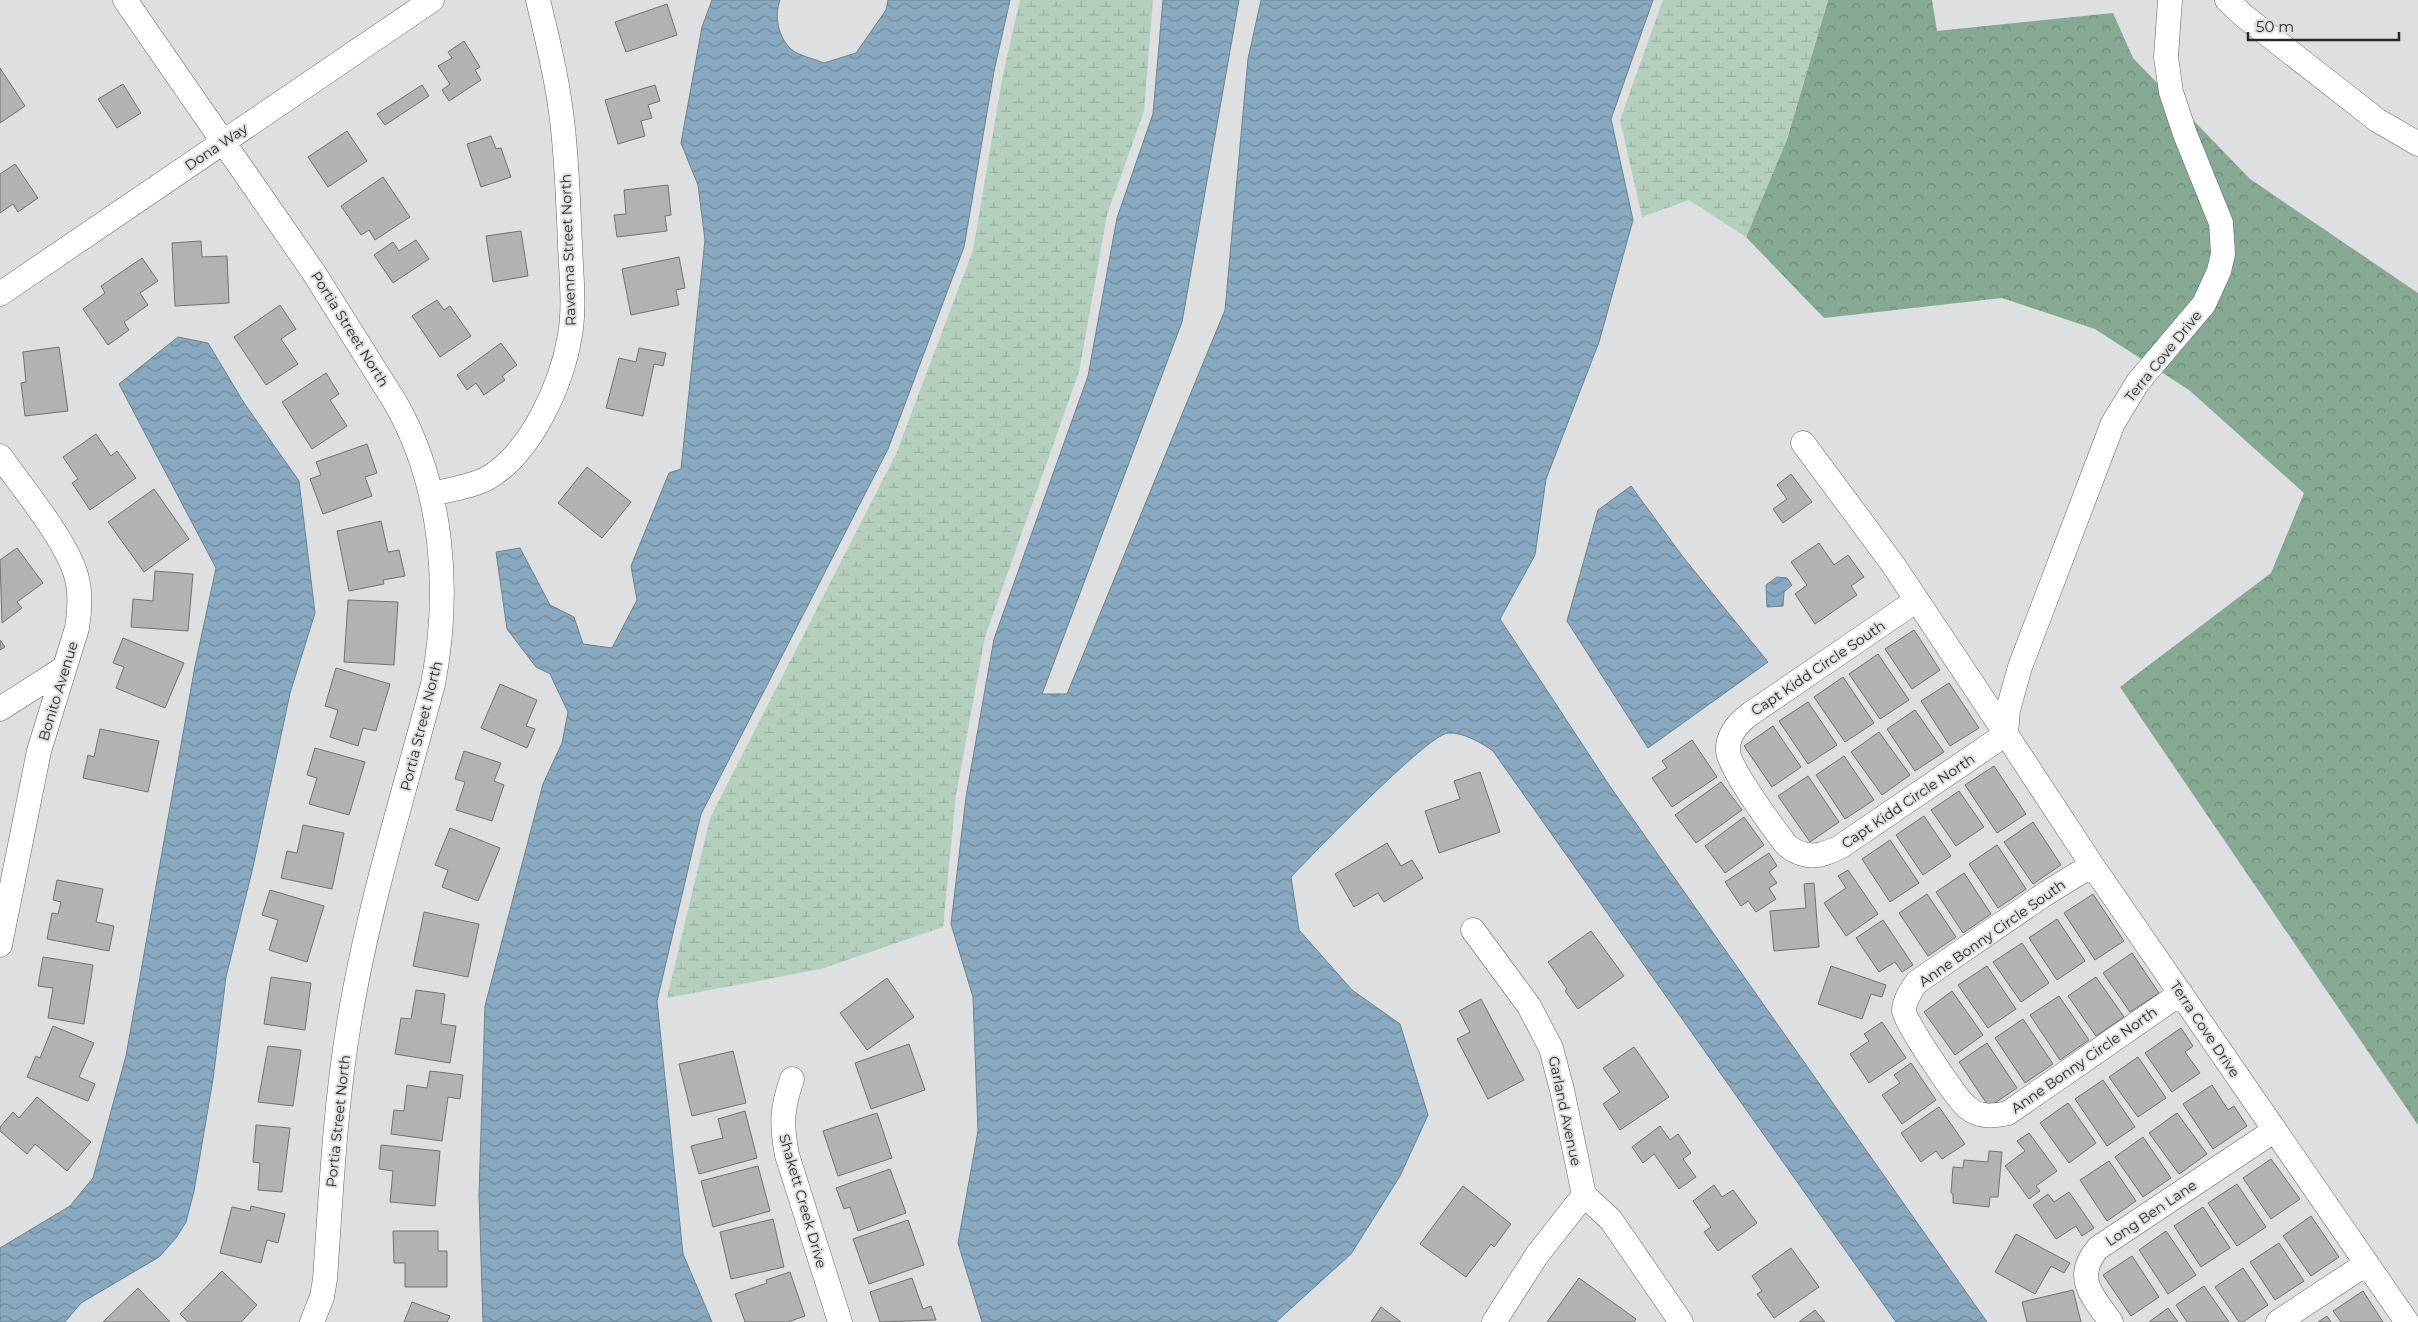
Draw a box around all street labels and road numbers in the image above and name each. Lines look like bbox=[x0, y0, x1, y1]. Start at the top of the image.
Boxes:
street label: Dona Way bbox=[181, 119, 251, 175]
street label: Ravenna Street North bbox=[556, 174, 580, 326]
street label: Portia Street North bbox=[307, 268, 393, 390]
street label: Terra Cove Drive bbox=[2121, 307, 2205, 405]
street label: Capt Kidd Circle South bbox=[1747, 616, 1889, 720]
street label: Bonito Avenue bbox=[34, 639, 82, 743]
street label: Portia Street North bbox=[396, 659, 446, 793]
street label: Capt Kidd Circle North bbox=[1838, 750, 1978, 852]
street label: Anne Bonny Circle South bbox=[1915, 875, 2069, 991]
street label: Terra Cove Drive bbox=[2166, 977, 2244, 1081]
street label: Anne Bonny Circle North bbox=[2007, 1003, 2161, 1117]
street label: Portia Street North bbox=[322, 1054, 354, 1188]
street label: Garland Avenue bbox=[1545, 1054, 1585, 1168]
street label: Shakett Creek Drive bbox=[775, 1132, 831, 1270]
street label: Long Ben Lane bbox=[2102, 1176, 2200, 1250]

